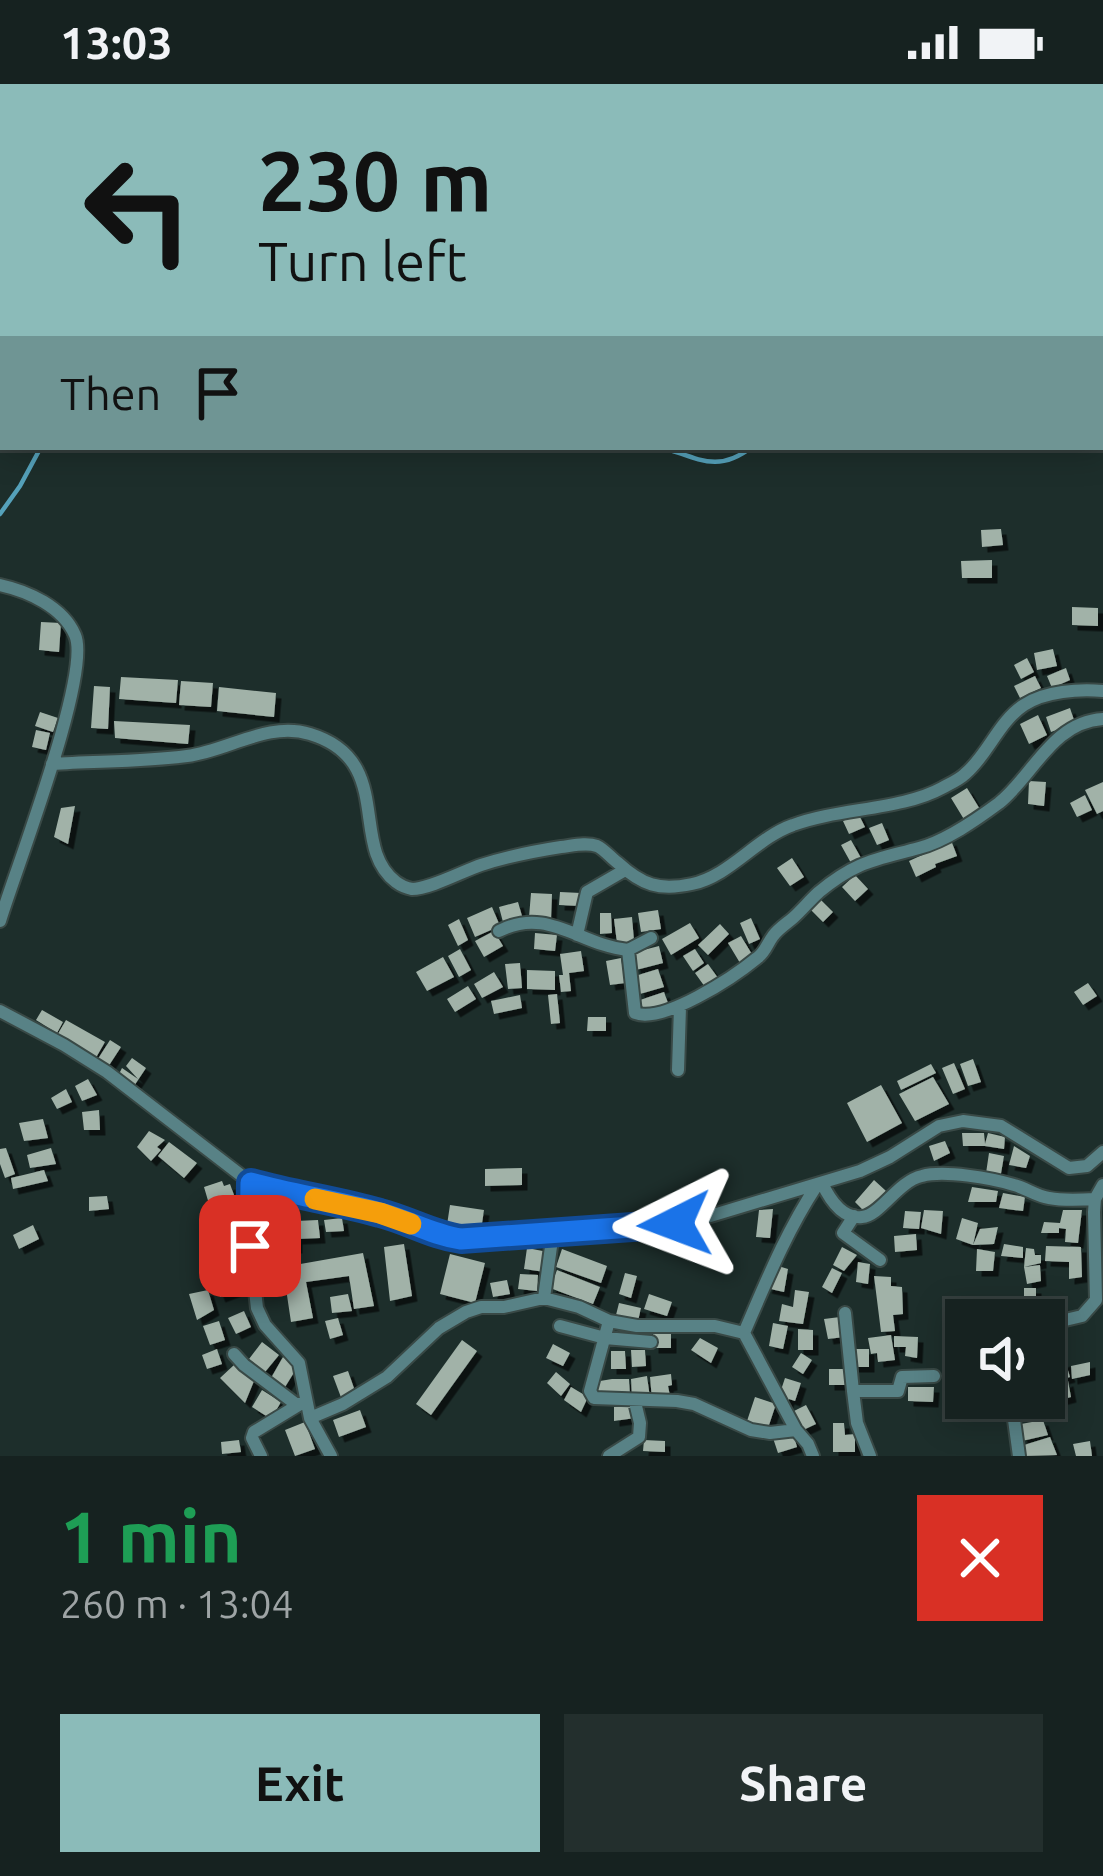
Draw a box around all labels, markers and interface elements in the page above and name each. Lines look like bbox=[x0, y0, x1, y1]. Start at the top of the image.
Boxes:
text: 13:03 bbox=[60, 17, 173, 68]
icon: left bbox=[60, 132, 216, 288]
text: 230 m bbox=[258, 133, 492, 227]
text: Turn left bbox=[258, 231, 467, 291]
icon: arrive bbox=[185, 360, 251, 426]
text: Then bbox=[60, 368, 161, 419]
position arrow bbox=[612, 1161, 738, 1287]
pin bbox=[199, 1195, 301, 1297]
icon: arrive bbox=[217, 1213, 283, 1279]
map controls bbox=[945, 1299, 1065, 1419]
button: sound bbox=[945, 1299, 1065, 1419]
button: close bbox=[917, 1495, 1043, 1621]
text: 1 min bbox=[60, 1496, 242, 1577]
text: 260 m · 13:04 bbox=[60, 1582, 294, 1625]
button: Exit bbox=[60, 1714, 540, 1852]
button: Share bbox=[564, 1714, 1043, 1852]

